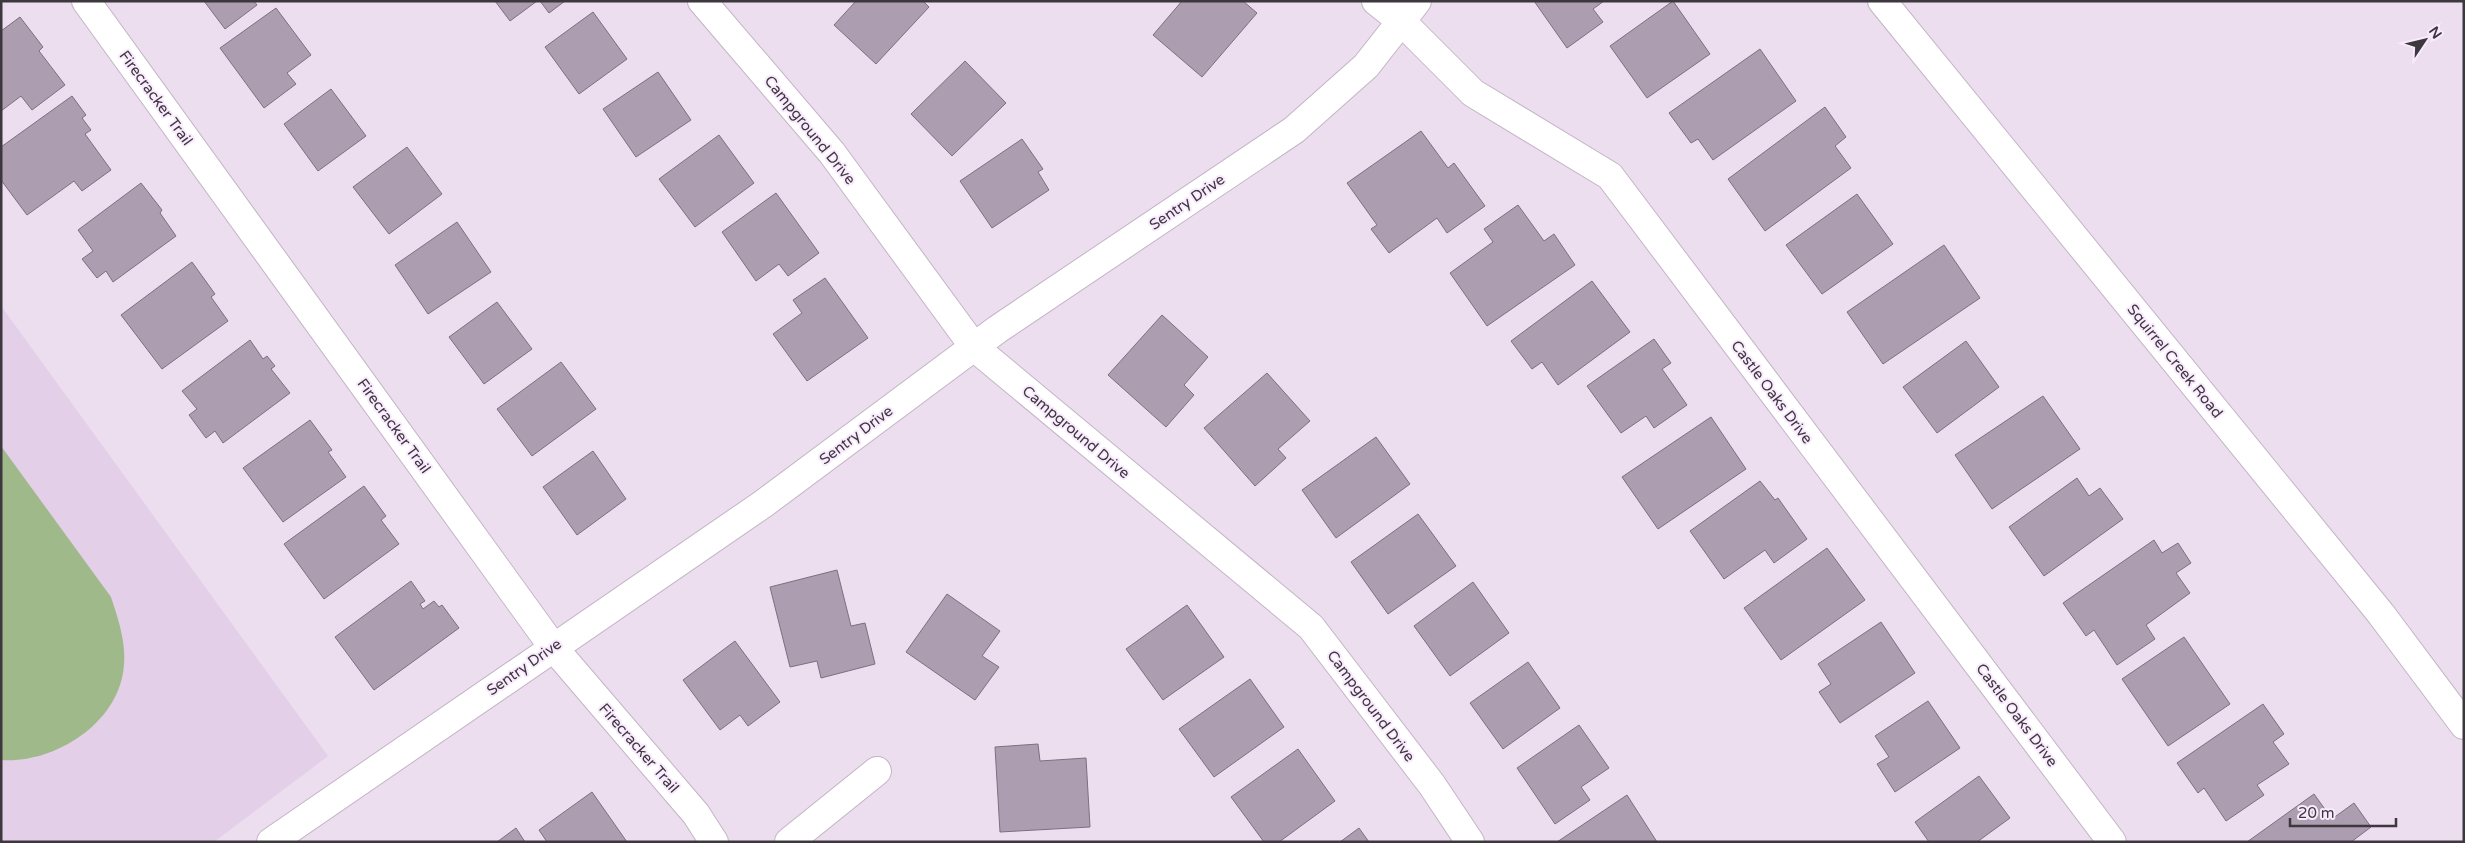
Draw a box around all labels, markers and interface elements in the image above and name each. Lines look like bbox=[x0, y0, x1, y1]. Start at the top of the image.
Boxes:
north arrow bbox=[2400, 15, 2450, 65]
text: N bbox=[2425, 23, 2445, 42]
street label: Firecracker Trail bbox=[116, 47, 196, 149]
street label: Campground Drive bbox=[761, 72, 859, 188]
street label: Sentry Drive bbox=[1146, 170, 1228, 234]
street label: Squirrel Creek Road bbox=[2123, 300, 2227, 422]
street label: Castle Oaks Drive bbox=[1727, 337, 1817, 447]
street label: Firecracker Trail bbox=[354, 375, 434, 477]
street label: Campground Drive bbox=[1019, 382, 1133, 482]
street label: Sentry Drive bbox=[816, 402, 896, 468]
street label: Sentry Drive bbox=[483, 635, 565, 699]
street label: Campground Drive bbox=[1323, 647, 1419, 765]
street label: Castle Oaks Drive bbox=[1972, 660, 2062, 770]
street label: Firecracker Trail bbox=[595, 699, 683, 797]
scale bar bbox=[2290, 796, 2396, 828]
text: 20 m bbox=[2298, 804, 2335, 822]

